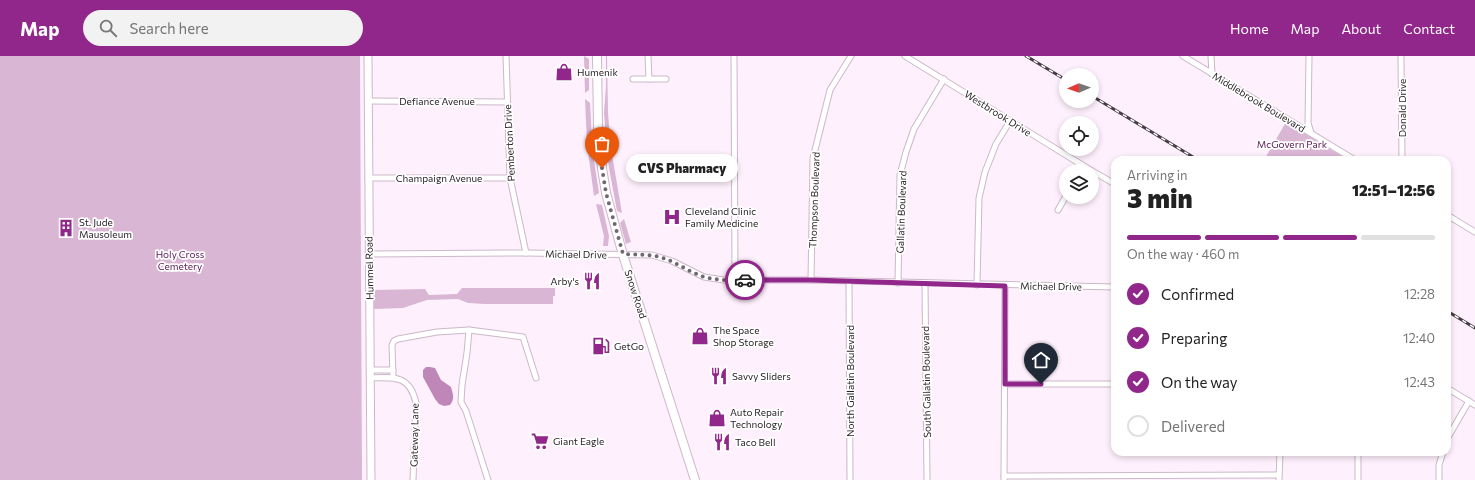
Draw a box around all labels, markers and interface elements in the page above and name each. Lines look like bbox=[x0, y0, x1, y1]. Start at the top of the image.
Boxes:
search box bbox=[83, 10, 363, 46]
text: Map bbox=[20, 17, 59, 40]
icon: search bbox=[97, 17, 119, 39]
text: Search here bbox=[129, 19, 209, 37]
text: Home bbox=[1230, 20, 1269, 37]
text: Map bbox=[1291, 20, 1319, 37]
text: About bbox=[1341, 20, 1381, 37]
text: Contact bbox=[1403, 20, 1455, 37]
shop icon: Humenik bbox=[554, 62, 574, 82]
place label: Humenik bbox=[577, 66, 618, 78]
north arrow bbox=[1059, 68, 1099, 108]
map controls bbox=[1059, 68, 1099, 204]
street label: Middlebrook Boulevard bbox=[1210, 70, 1308, 135]
street label: Donald Drive bbox=[1396, 79, 1408, 137]
street label: Westbrook Drive bbox=[962, 88, 1034, 138]
street label: Defiance Avenue bbox=[399, 95, 475, 107]
street label: Pemberton Drive bbox=[501, 104, 517, 182]
button: locate bbox=[1059, 116, 1099, 156]
pin bbox=[585, 127, 619, 168]
icon: bag bbox=[591, 133, 613, 155]
park label: McGovern Park bbox=[1257, 138, 1328, 150]
street label: Thompson Boulevard bbox=[806, 151, 822, 248]
callout: CVS Pharmacy bbox=[626, 154, 738, 182]
text: CVS Pharmacy bbox=[638, 160, 726, 176]
button: layers bbox=[1059, 164, 1099, 204]
text: Arriving in bbox=[1127, 167, 1187, 183]
street label: Gallatin Boulevard bbox=[894, 170, 908, 254]
street label: Champaign Avenue bbox=[396, 172, 482, 184]
text: 12:51–12:56 bbox=[1352, 181, 1435, 199]
text: 3 min bbox=[1127, 182, 1193, 213]
place label: Cleveland Clinic Family Medicine bbox=[685, 205, 758, 229]
hospital icon: Cleveland Clinic Family Medicine bbox=[662, 207, 682, 227]
place label: St. Jude Mausoleum bbox=[79, 216, 132, 240]
building icon: St. Jude Mausoleum bbox=[56, 218, 76, 238]
street label: Hummel Road bbox=[362, 236, 376, 300]
text: On the way · 460 m bbox=[1127, 246, 1239, 262]
street label: Michael Drive bbox=[545, 247, 607, 261]
park label: Holy Cross Cemetery bbox=[156, 248, 205, 272]
courier bbox=[725, 260, 765, 300]
street label: Snow Road bbox=[622, 268, 650, 320]
icon: car bbox=[734, 269, 756, 291]
restaurant icon: Arby's bbox=[582, 271, 602, 291]
place label: Arby's bbox=[551, 275, 579, 287]
street label: Michael Drive bbox=[1020, 279, 1082, 293]
icon: check bbox=[1127, 283, 1149, 305]
text: Confirmed bbox=[1161, 285, 1234, 303]
text: 12:28 bbox=[1404, 286, 1435, 302]
place label: The Space Shop Storage bbox=[713, 324, 774, 348]
street label: North Gallatin Boulevard bbox=[844, 325, 856, 437]
shop icon: The Space Shop Storage bbox=[690, 326, 710, 346]
street label: South Gallatin Boulevard bbox=[919, 326, 933, 438]
icon: check bbox=[1127, 327, 1149, 349]
text: Preparing bbox=[1161, 329, 1227, 347]
text: 12:40 bbox=[1403, 330, 1435, 346]
fuel station icon: GetGo bbox=[591, 336, 611, 356]
place label: GetGo bbox=[614, 340, 644, 352]
pin bbox=[1024, 343, 1058, 384]
icon: home bbox=[1030, 349, 1052, 371]
restaurant icon: Savvy Sliders bbox=[709, 366, 729, 386]
place label: Savvy Sliders bbox=[732, 370, 791, 382]
icon: check bbox=[1127, 371, 1149, 393]
text: On the way bbox=[1161, 373, 1238, 391]
text: 12:43 bbox=[1404, 374, 1435, 390]
street label: Gateway Lane bbox=[407, 403, 421, 467]
place label: Auto Repair Technology bbox=[730, 406, 784, 430]
shop icon: Auto Repair Technology bbox=[707, 408, 727, 428]
text: Delivered bbox=[1161, 417, 1225, 435]
supermarket icon: Giant Eagle bbox=[530, 431, 550, 451]
restaurant icon: Taco Bell bbox=[712, 432, 732, 452]
place label: Giant Eagle bbox=[553, 435, 604, 447]
place label: Taco Bell bbox=[735, 436, 775, 448]

